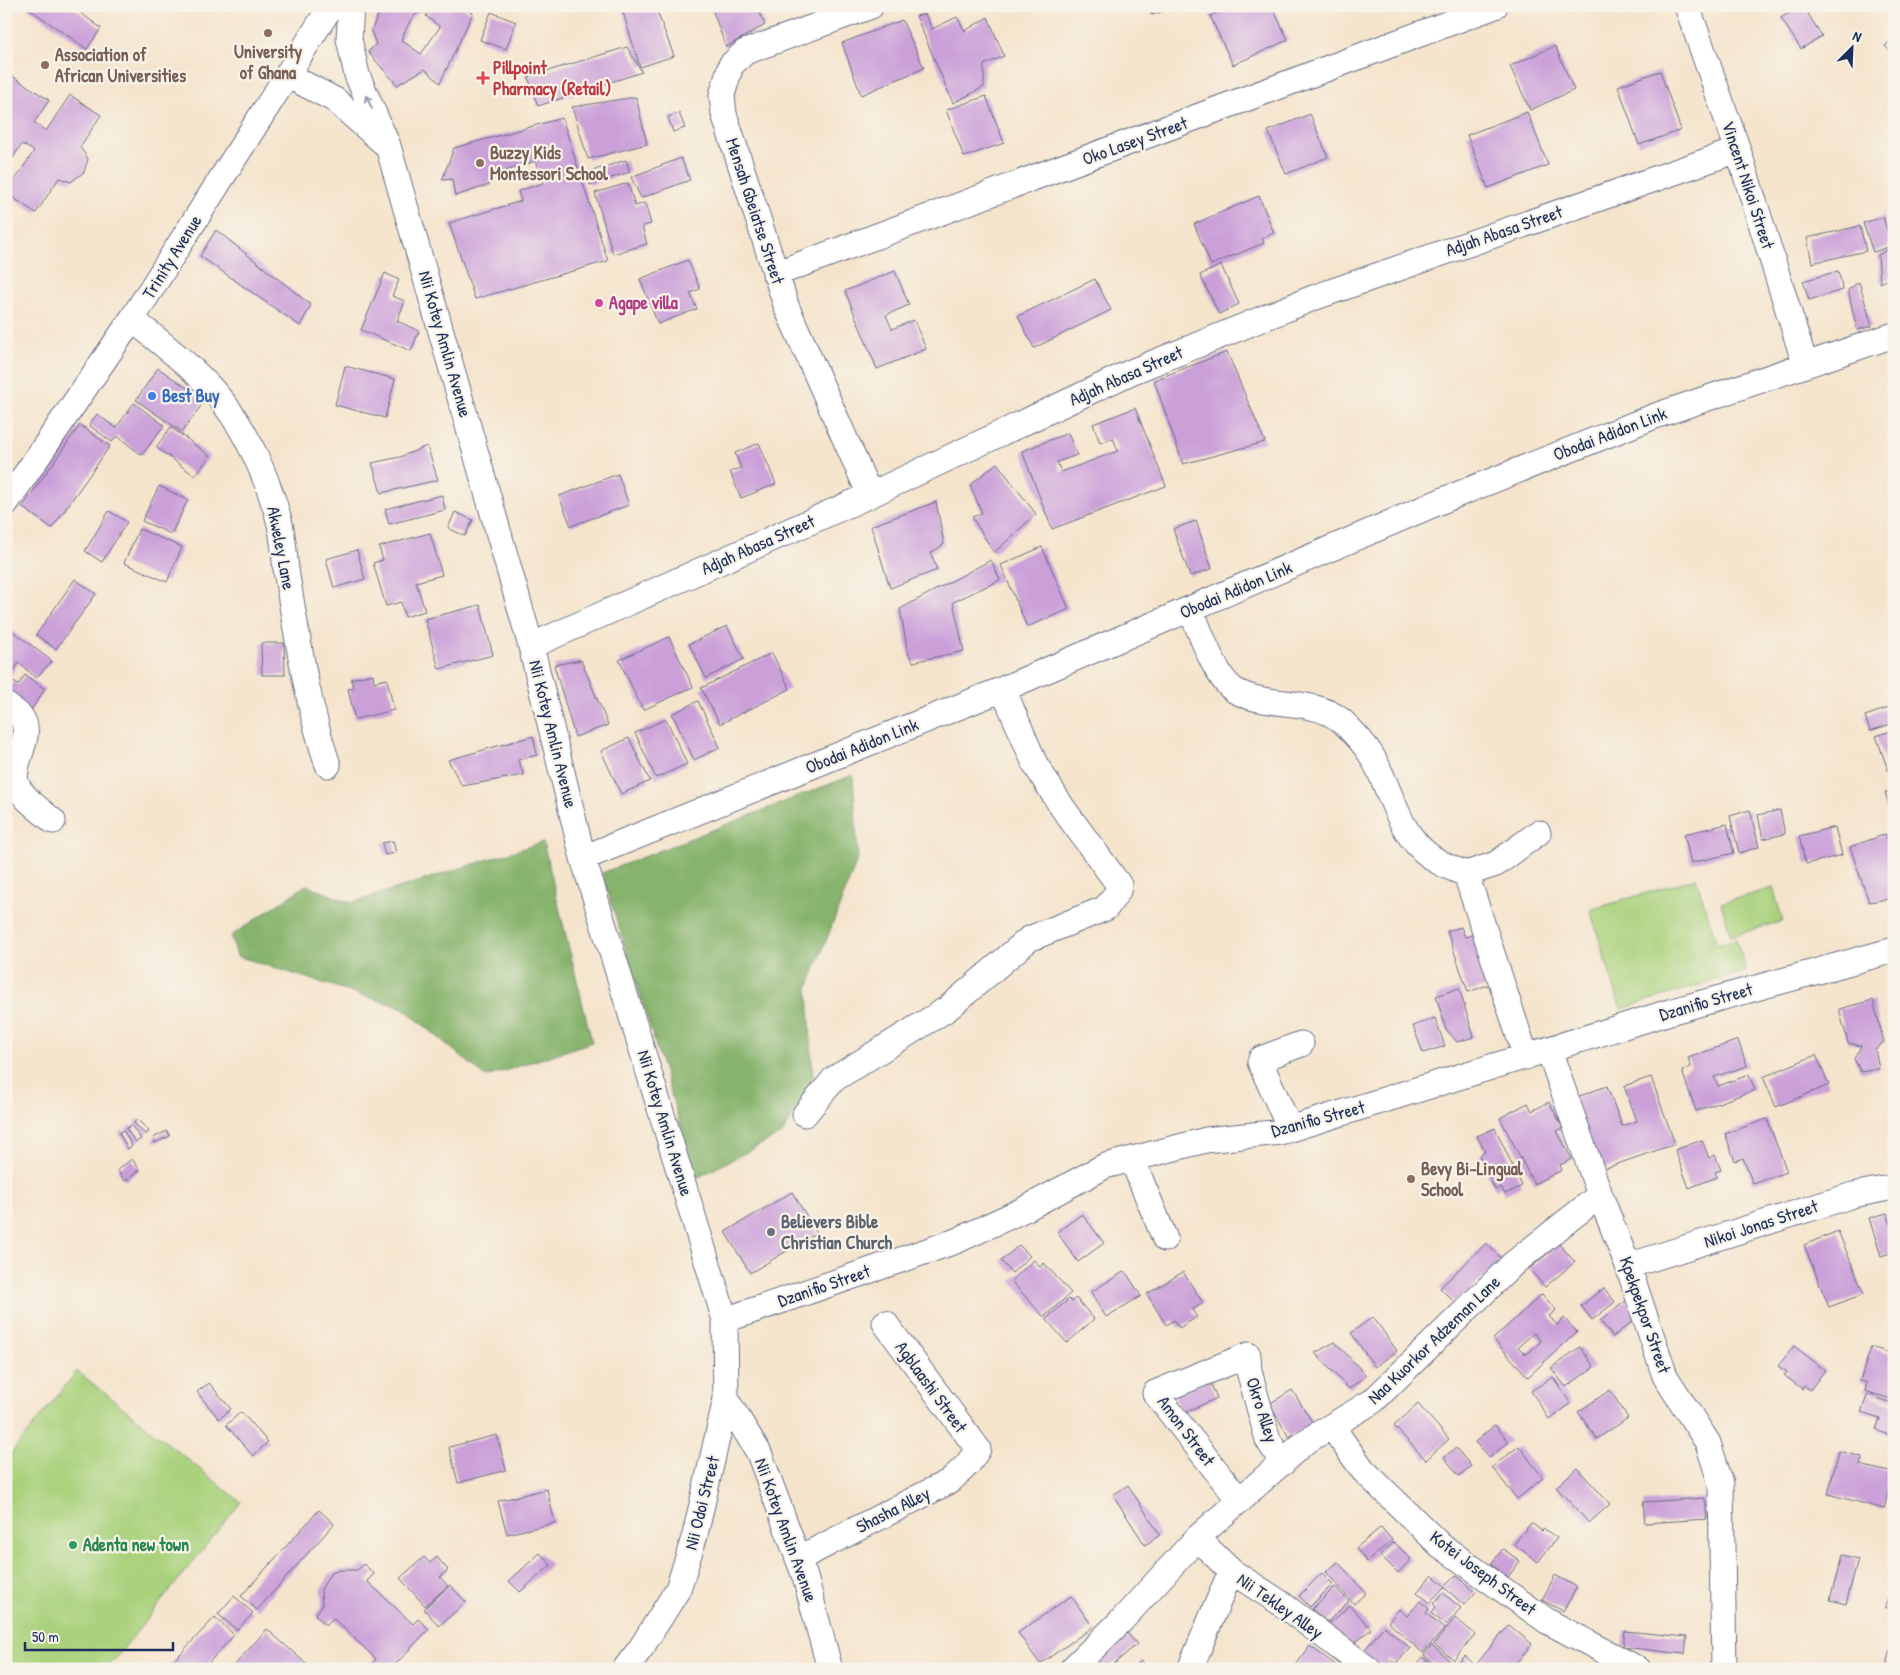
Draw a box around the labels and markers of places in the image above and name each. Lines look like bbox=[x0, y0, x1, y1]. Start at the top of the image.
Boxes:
marker: University of Ghana bbox=[262, 27, 274, 39]
place label: University of Ghana bbox=[234, 39, 302, 85]
place label: Association of African Universities bbox=[55, 42, 186, 88]
place label: Pillpoint Pharmacy (Retail) bbox=[493, 55, 611, 102]
marker: Association of African Universities bbox=[39, 59, 51, 71]
marker: Pillpoint Pharmacy (Retail) bbox=[477, 72, 489, 84]
place label: Buzzy Kids Montessori School bbox=[490, 140, 609, 186]
marker: Buzzy Kids Montessori School bbox=[474, 157, 486, 169]
place label: Agape villa bbox=[609, 290, 679, 316]
marker: Agape villa bbox=[593, 297, 605, 309]
place label: Best Buy bbox=[162, 383, 220, 409]
marker: Best Buy bbox=[146, 390, 158, 402]
place label: Bevy Bi-Lingual School bbox=[1421, 1156, 1524, 1202]
marker: Bevy Bi-Lingual School bbox=[1405, 1173, 1417, 1185]
place label: Believers Bible Christian Church bbox=[781, 1209, 892, 1255]
marker: Believers Bible Christian Church bbox=[765, 1226, 777, 1238]
place label: Adenta new town bbox=[83, 1532, 189, 1557]
marker: Adenta new town bbox=[67, 1539, 79, 1551]

